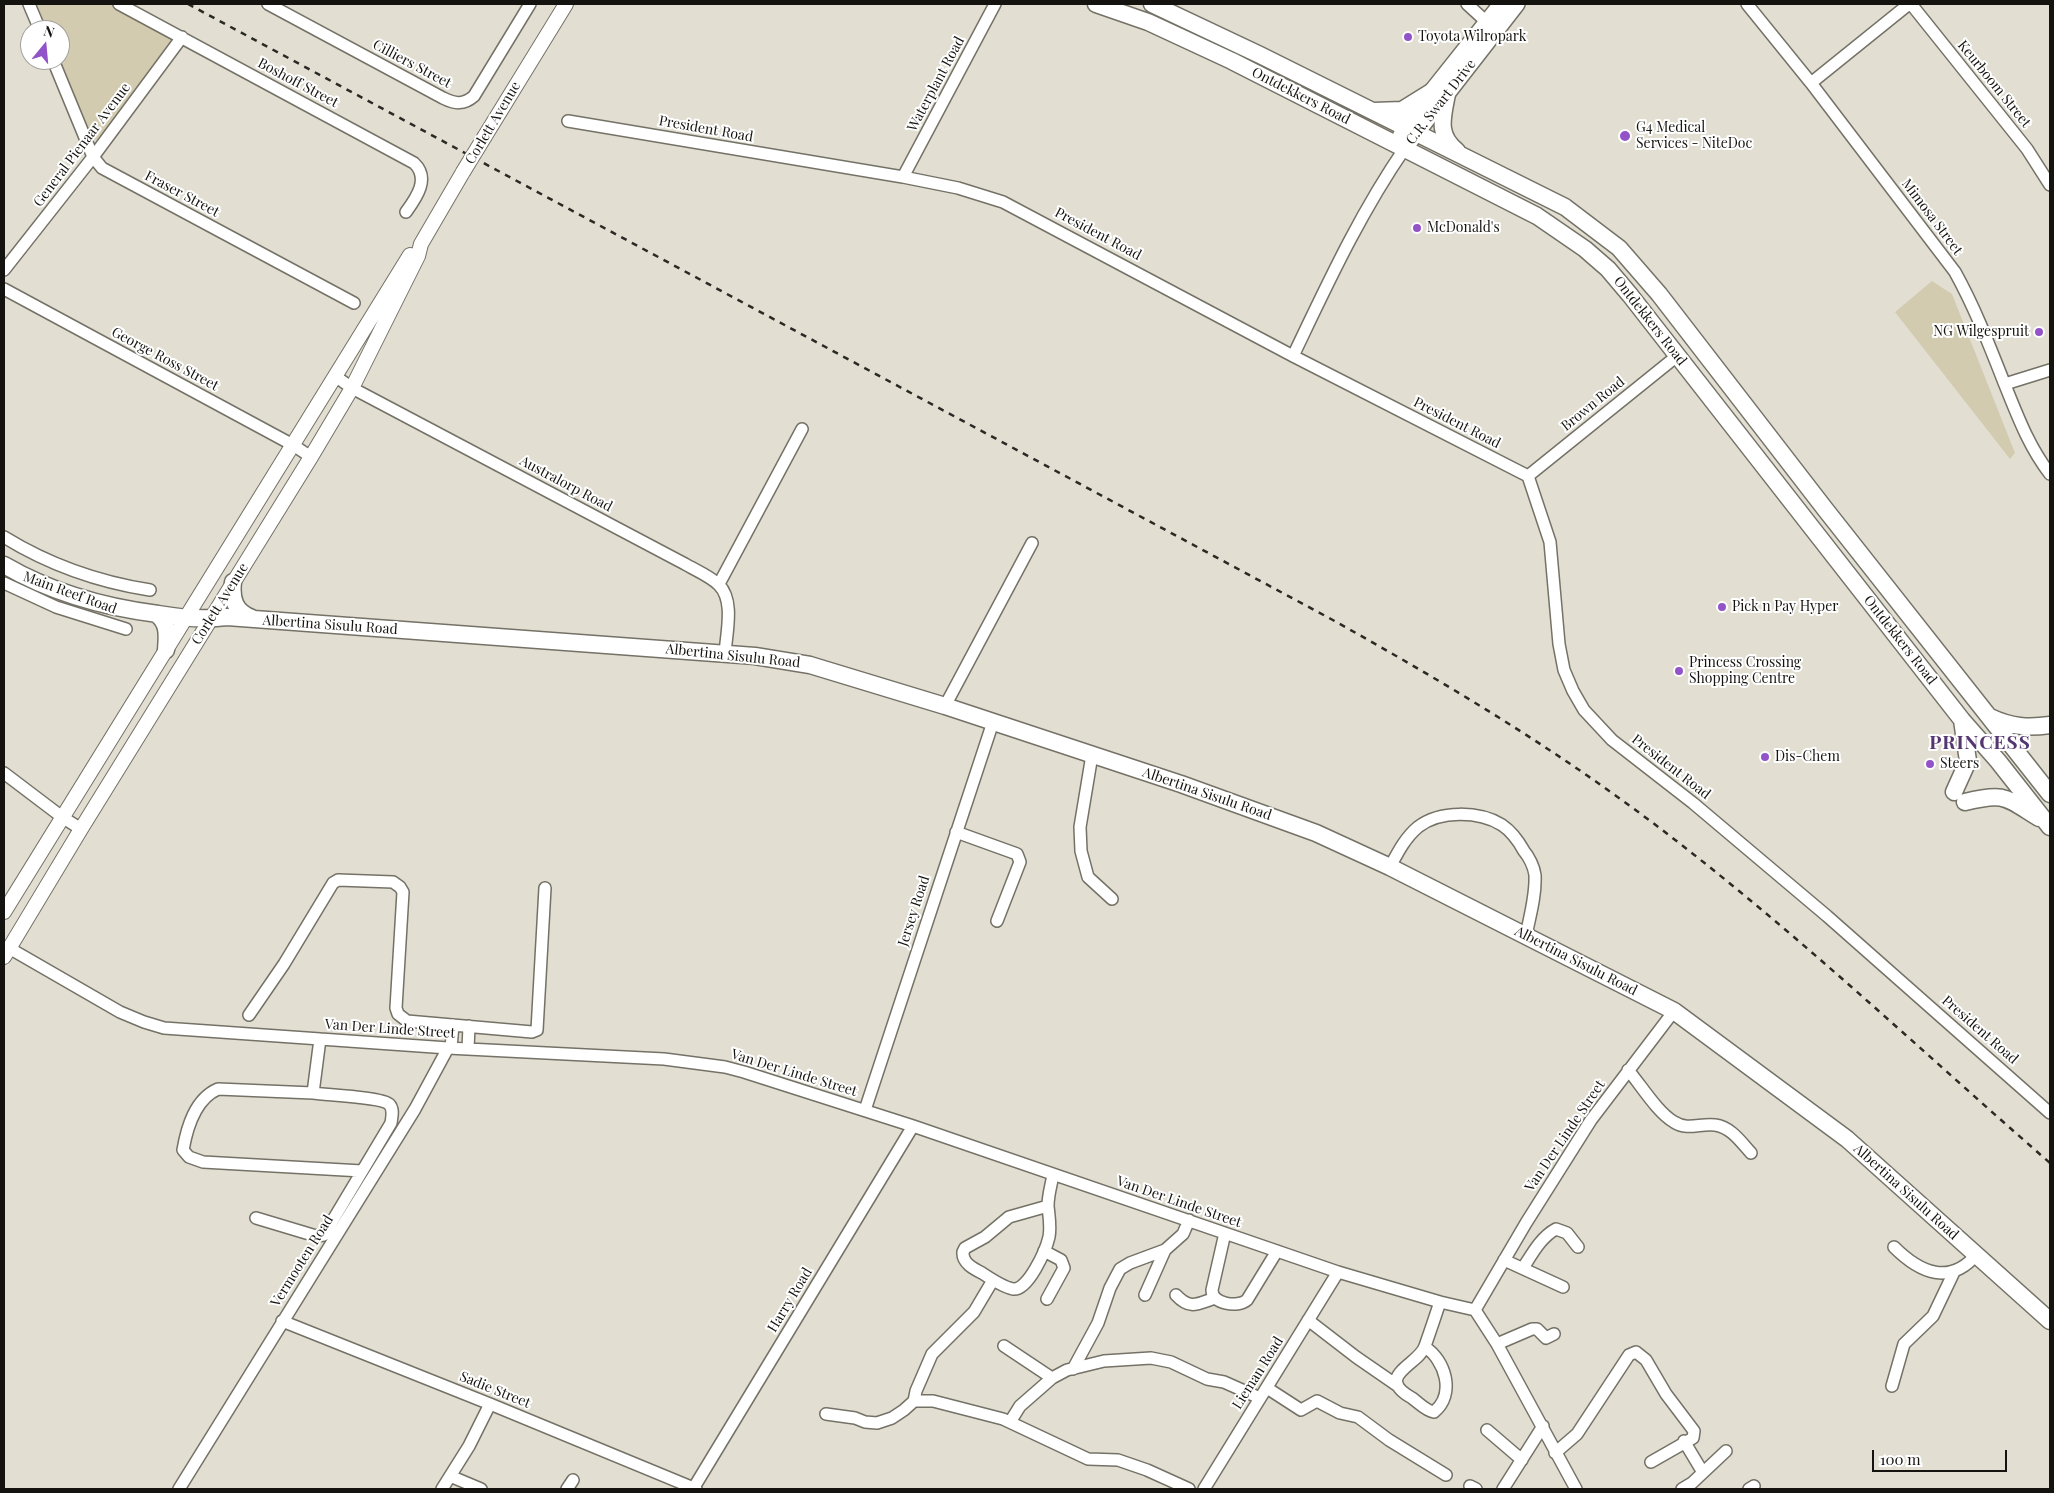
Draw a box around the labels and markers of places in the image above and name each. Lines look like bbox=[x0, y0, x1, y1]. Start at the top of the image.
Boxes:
place label: Toyota Wilropark bbox=[1418, 29, 1526, 45]
marker: Toyota Wilropark bbox=[1402, 31, 1414, 43]
place label: G4 Medical Services - NiteDoc bbox=[1636, 120, 1752, 152]
marker: G4 Medical Services - NiteDoc bbox=[1618, 129, 1632, 143]
place label: McDonald's bbox=[1427, 220, 1500, 236]
marker: McDonald's bbox=[1411, 222, 1423, 234]
place label: NG Wilgespruit bbox=[1933, 324, 2029, 340]
marker: NG Wilgespruit bbox=[2033, 326, 2045, 338]
place label: Pick n Pay Hyper bbox=[1732, 599, 1839, 615]
marker: Pick n Pay Hyper bbox=[1716, 601, 1728, 613]
place label: Princess Crossing Shopping Centre bbox=[1689, 655, 1801, 688]
marker: Princess Crossing Shopping Centre bbox=[1673, 665, 1685, 677]
place label: Dis-Chem bbox=[1775, 749, 1840, 765]
marker: Dis-Chem bbox=[1759, 751, 1771, 763]
place label: Steers bbox=[1940, 756, 1979, 772]
marker: Steers bbox=[1924, 758, 1936, 770]

